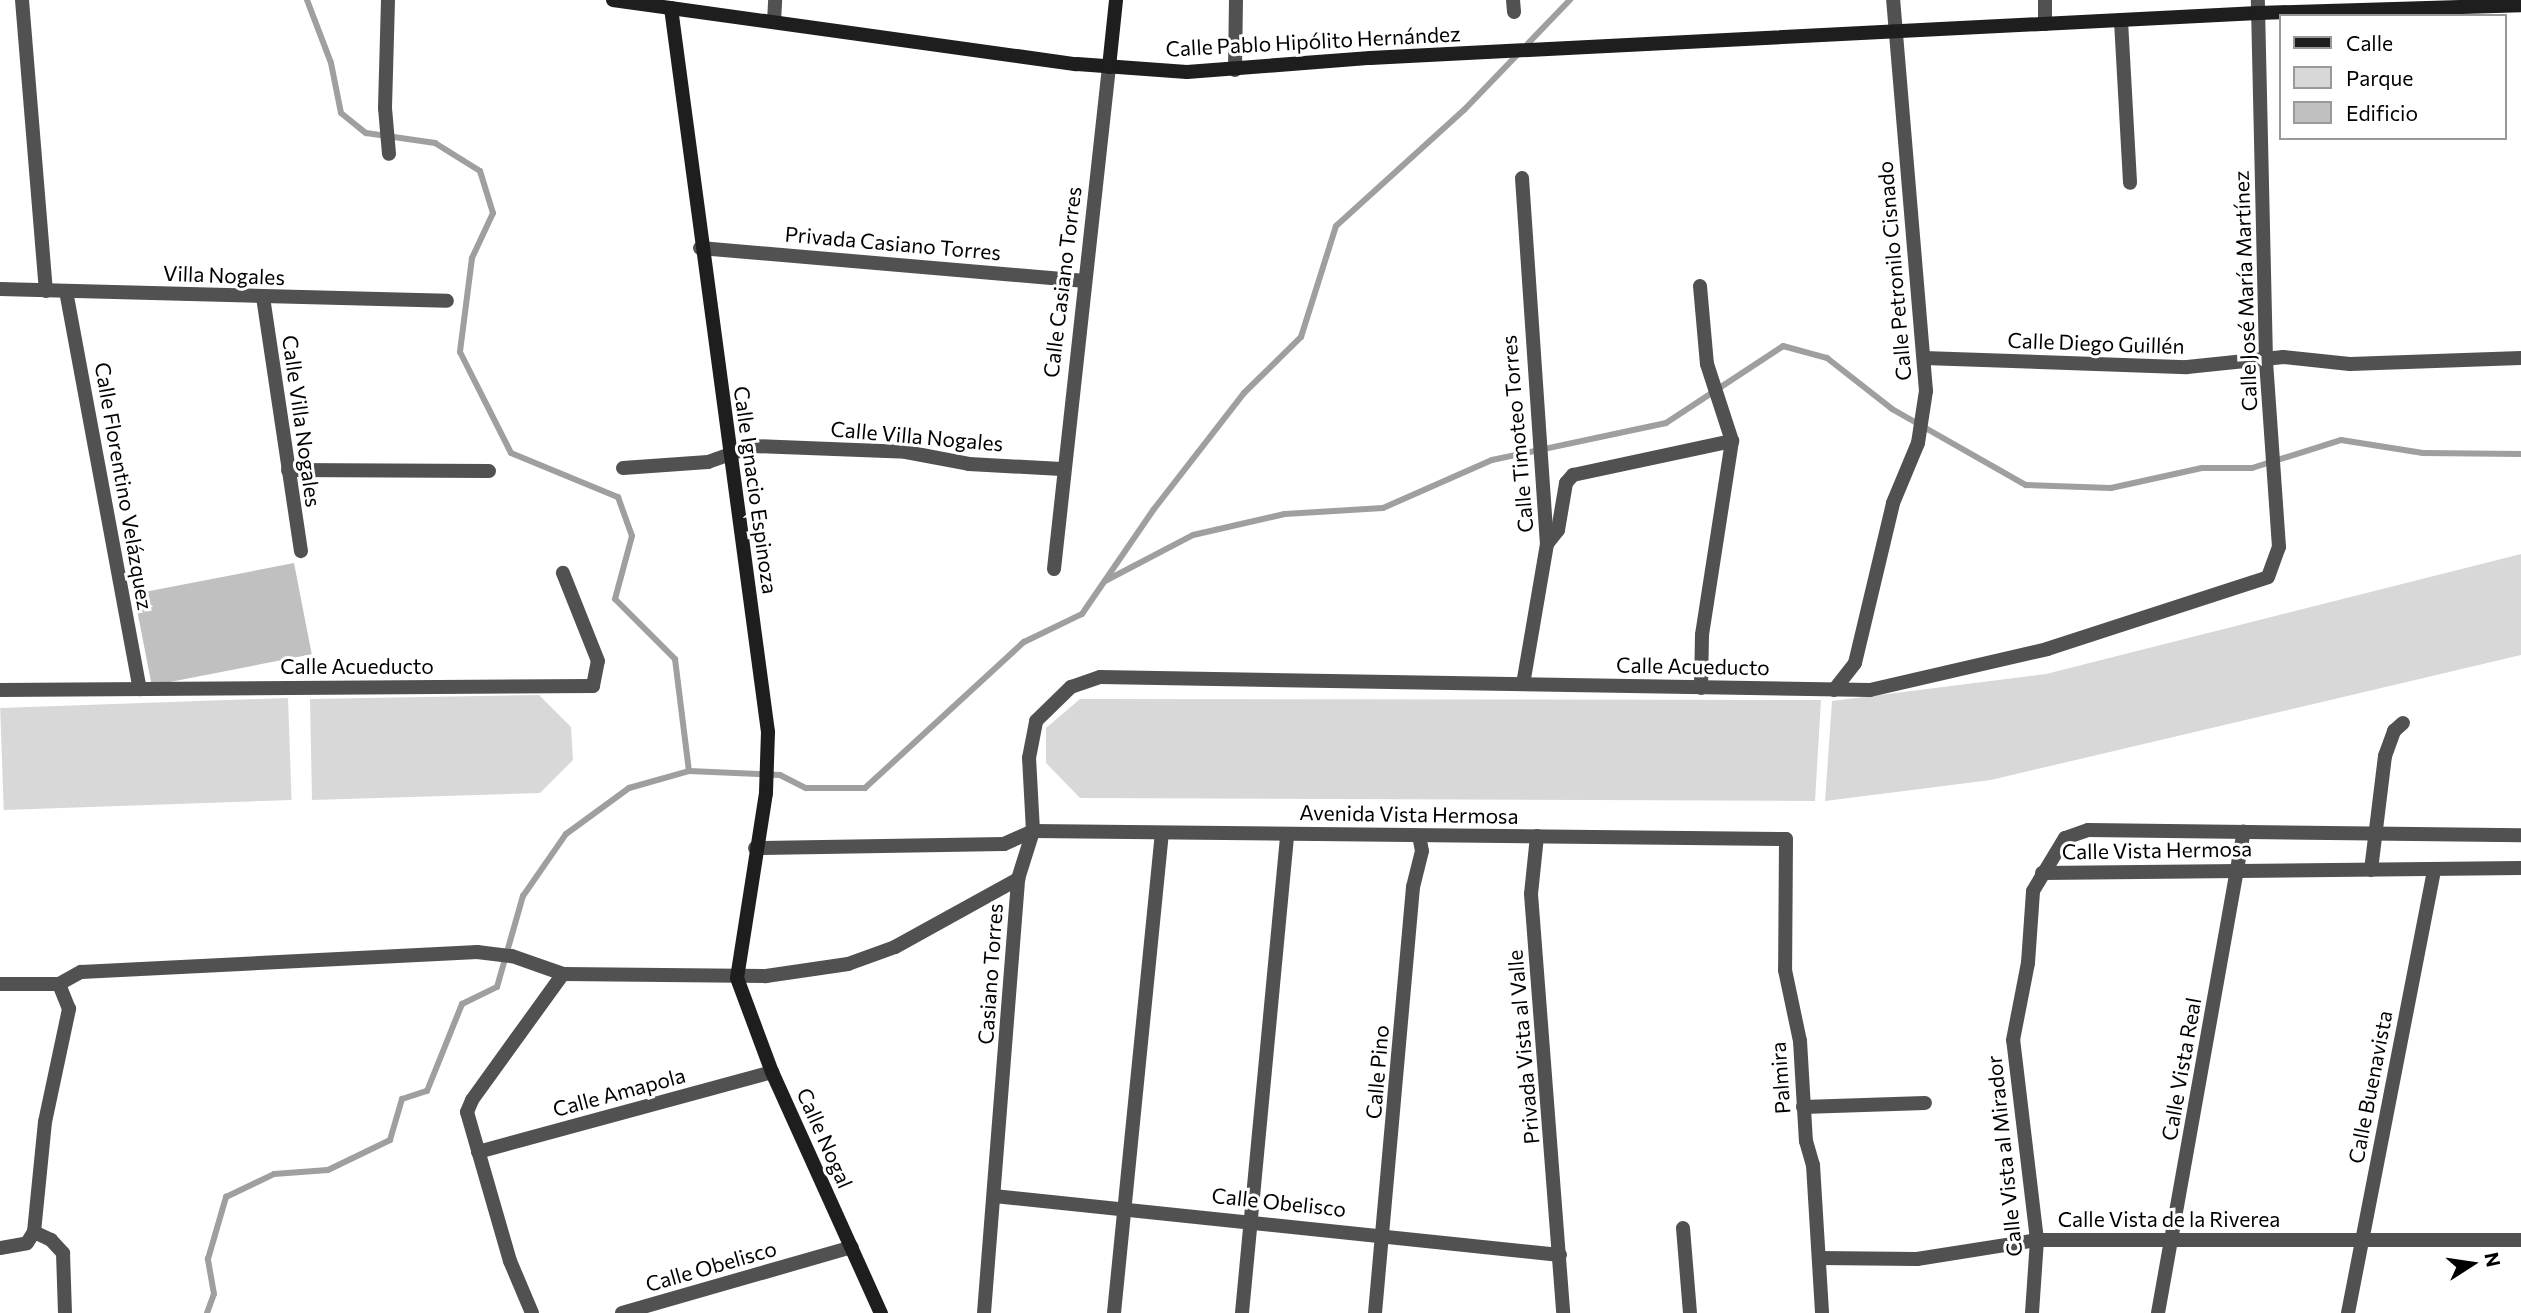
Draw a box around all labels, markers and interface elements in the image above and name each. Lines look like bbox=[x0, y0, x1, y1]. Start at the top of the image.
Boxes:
legend bbox=[2280, 14, 2507, 140]
street label: Calle Pablo Hipólito Hernández bbox=[1165, 21, 1461, 61]
text: Calle bbox=[2346, 30, 2393, 55]
text: Parque bbox=[2346, 65, 2413, 90]
text: Edificio bbox=[2346, 100, 2418, 125]
street label: Calle Petronilo Cisnado bbox=[1872, 160, 1916, 382]
street label: Calle José María Martínez bbox=[2228, 170, 2262, 412]
street label: Calle Casiano Torres bbox=[1038, 185, 1086, 379]
street label: Privada Casiano Torres bbox=[784, 221, 1002, 265]
street label: Villa Nogales bbox=[163, 260, 285, 290]
street label: Calle Diego Guillén bbox=[2007, 327, 2185, 359]
street label: Calle Villa Nogales bbox=[277, 333, 327, 509]
street label: Calle Timoteo Torres bbox=[1496, 334, 1538, 534]
street label: Calle Florentino Velázquez bbox=[90, 360, 158, 612]
street label: Calle Ignacio Espinoza bbox=[729, 385, 783, 595]
street label: Calle Villa Nogales bbox=[830, 416, 1004, 456]
street label: Calle Acueducto bbox=[1616, 652, 1770, 680]
street label: Calle Acueducto bbox=[280, 653, 434, 679]
street label: Avenida Vista Hermosa bbox=[1299, 799, 1519, 829]
street label: Calle Vista Hermosa bbox=[2062, 836, 2252, 864]
street label: Casiano Torres bbox=[973, 903, 1007, 1045]
street label: Privada Vista al Valle bbox=[1502, 949, 1544, 1145]
street label: Calle Vista Real bbox=[2156, 995, 2206, 1143]
street label: Calle Buenavista bbox=[2343, 1008, 2397, 1166]
street label: Calle Pino bbox=[1360, 1024, 1394, 1120]
street label: Palmira bbox=[1765, 1041, 1795, 1115]
street label: Calle Vista al Mirador bbox=[1981, 1054, 2027, 1258]
street label: Calle Amapola bbox=[550, 1062, 688, 1122]
street label: Calle Nogal bbox=[792, 1084, 858, 1192]
street label: Calle Obelisco bbox=[1211, 1182, 1347, 1222]
street label: Calle Vista de la Riverea bbox=[2058, 1206, 2280, 1232]
north arrow bbox=[2437, 1229, 2507, 1299]
street label: Calle Obelisco bbox=[643, 1235, 779, 1297]
text: N bbox=[2480, 1250, 2506, 1269]

